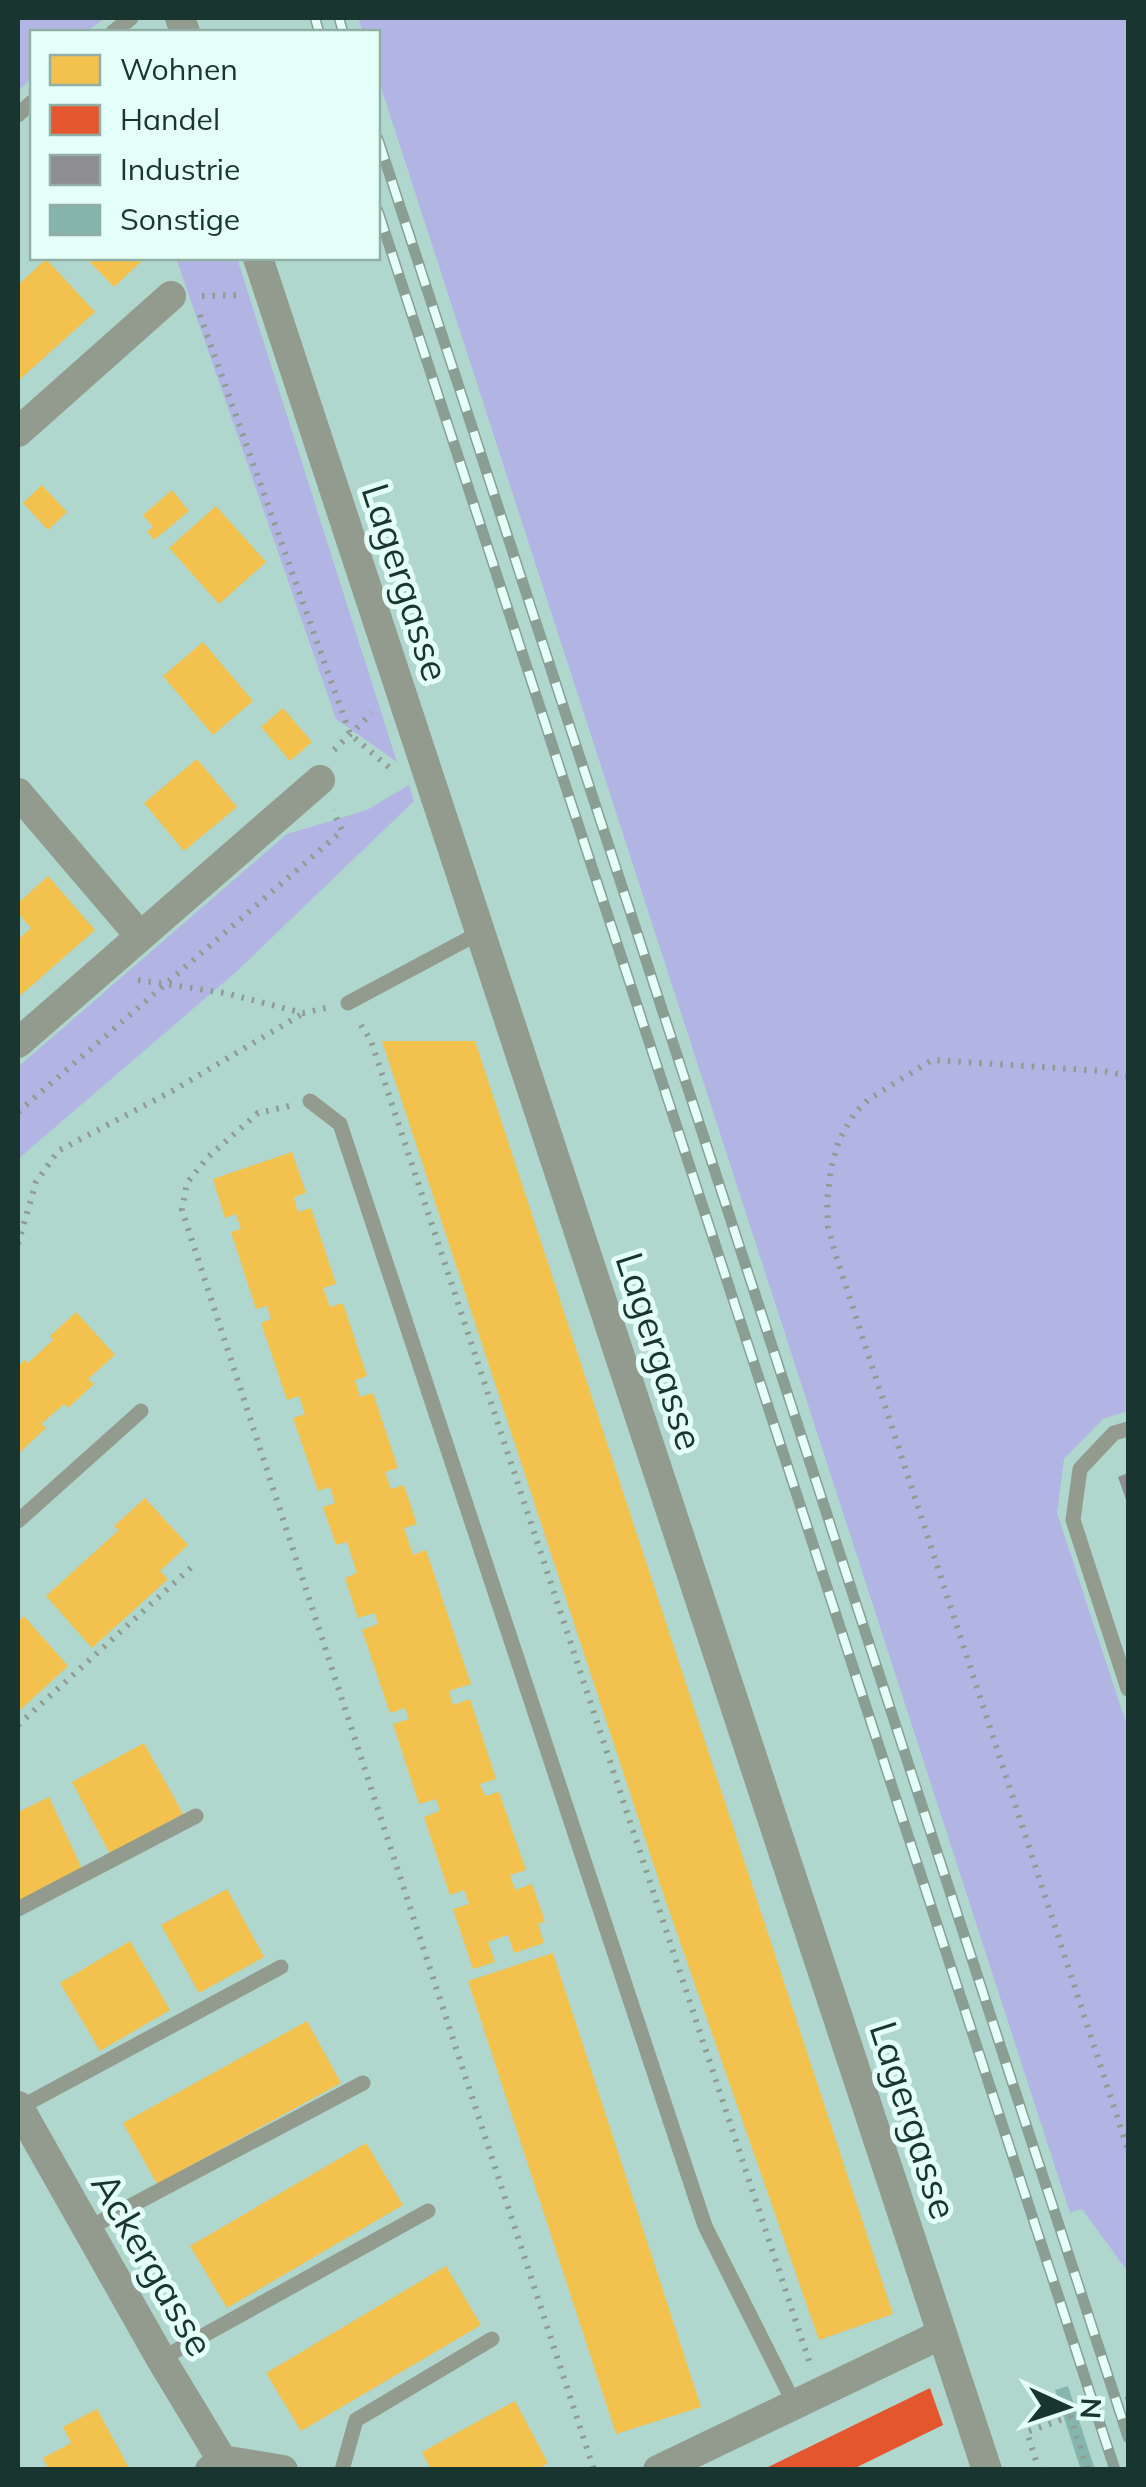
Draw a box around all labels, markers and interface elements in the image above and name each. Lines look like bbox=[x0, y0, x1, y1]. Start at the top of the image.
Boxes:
legend bbox=[30, 30, 380, 260]
text: Wohnen bbox=[120, 50, 238, 88]
text: Handel bbox=[120, 100, 220, 138]
text: Industrie bbox=[120, 150, 240, 188]
text: Sonstige bbox=[120, 200, 240, 238]
street label: Lagergasse bbox=[352, 477, 460, 687]
street label: Lagergasse bbox=[606, 1246, 714, 1456]
street label: Lagergasse bbox=[860, 2015, 968, 2225]
street label: Ackergasse bbox=[81, 2164, 225, 2364]
north arrow bbox=[1016, 2357, 1116, 2457]
text: N bbox=[1073, 2397, 1109, 2420]

